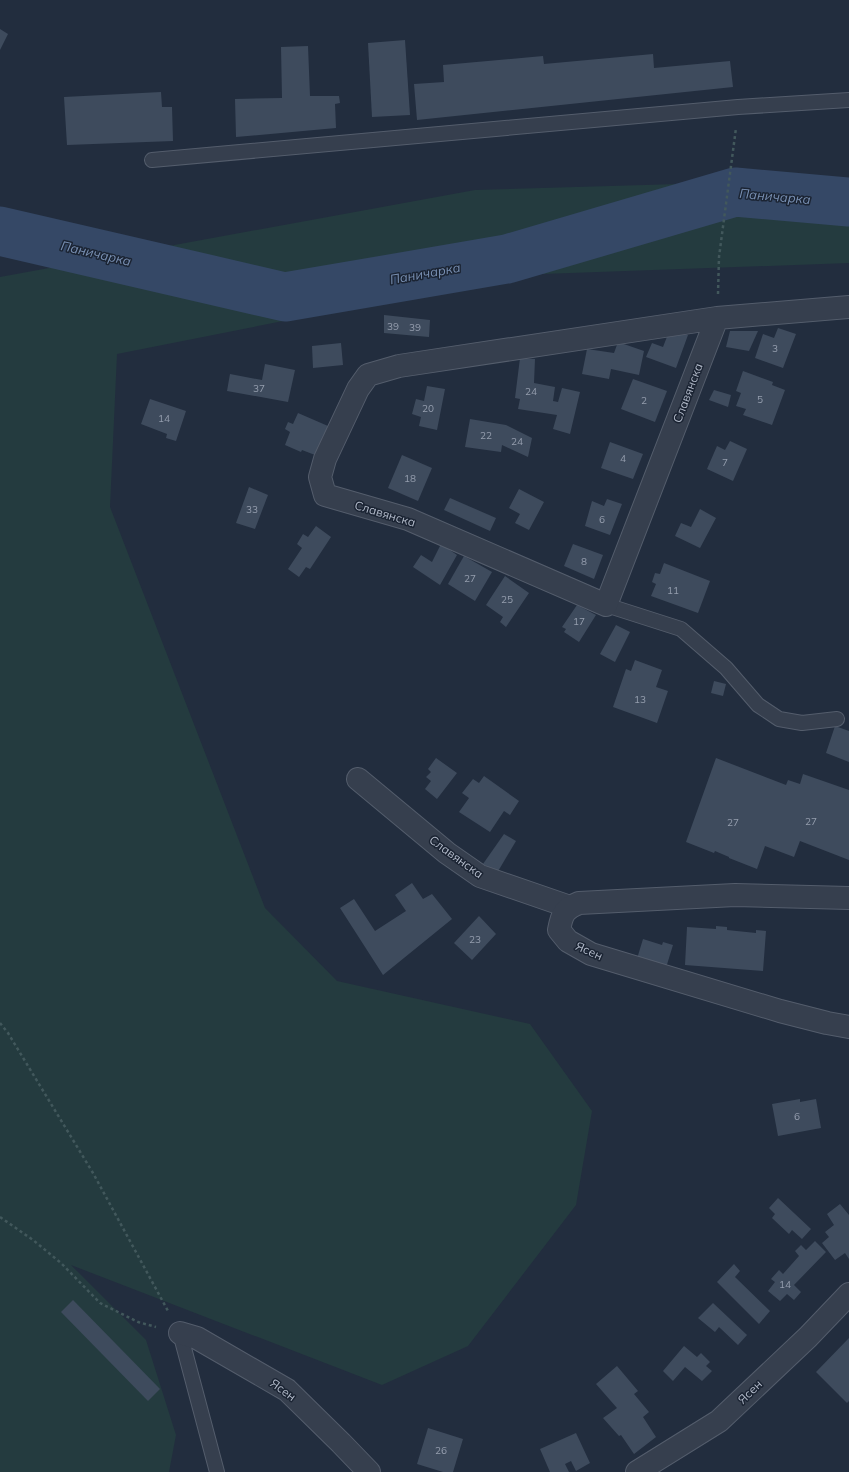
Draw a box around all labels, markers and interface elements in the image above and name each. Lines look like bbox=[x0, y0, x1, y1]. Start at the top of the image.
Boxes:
water label: Паничарка bbox=[739, 185, 811, 207]
water label: Паничарка bbox=[59, 237, 133, 269]
water label: Паничарка bbox=[388, 259, 462, 287]
house number: 39 bbox=[387, 320, 399, 333]
house number: 39 bbox=[409, 321, 421, 334]
house number: 3 bbox=[772, 342, 778, 355]
street label: Славянска bbox=[669, 361, 706, 425]
house number: 37 bbox=[253, 382, 265, 395]
house number: 24 bbox=[525, 385, 537, 398]
house number: 5 bbox=[757, 393, 763, 406]
house number: 2 bbox=[641, 394, 647, 407]
house number: 20 bbox=[422, 402, 434, 415]
house number: 14 bbox=[158, 412, 170, 425]
house number: 22 bbox=[480, 429, 492, 442]
house number: 24 bbox=[511, 435, 523, 448]
house number: 4 bbox=[620, 452, 626, 465]
house number: 7 bbox=[722, 456, 728, 469]
house number: 18 bbox=[404, 472, 416, 485]
street label: Славянска bbox=[353, 497, 417, 530]
house number: 33 bbox=[246, 503, 258, 516]
house number: 6 bbox=[599, 513, 605, 526]
house number: 8 bbox=[581, 555, 587, 568]
house number: 27 bbox=[464, 572, 476, 585]
house number: 11 bbox=[667, 584, 679, 597]
house number: 25 bbox=[501, 593, 513, 606]
house number: 17 bbox=[573, 615, 585, 628]
house number: 13 bbox=[634, 693, 646, 706]
house number: 27 bbox=[805, 815, 817, 828]
house number: 27 bbox=[727, 816, 739, 829]
street label: Славянска bbox=[426, 832, 486, 881]
house number: 23 bbox=[469, 933, 481, 946]
street label: Ясен bbox=[573, 938, 605, 963]
house number: 6 bbox=[794, 1110, 800, 1123]
house number: 14 bbox=[779, 1278, 791, 1291]
street label: Ясен bbox=[268, 1375, 299, 1404]
street label: Ясен bbox=[734, 1376, 765, 1407]
house number: 26 bbox=[435, 1444, 447, 1457]

